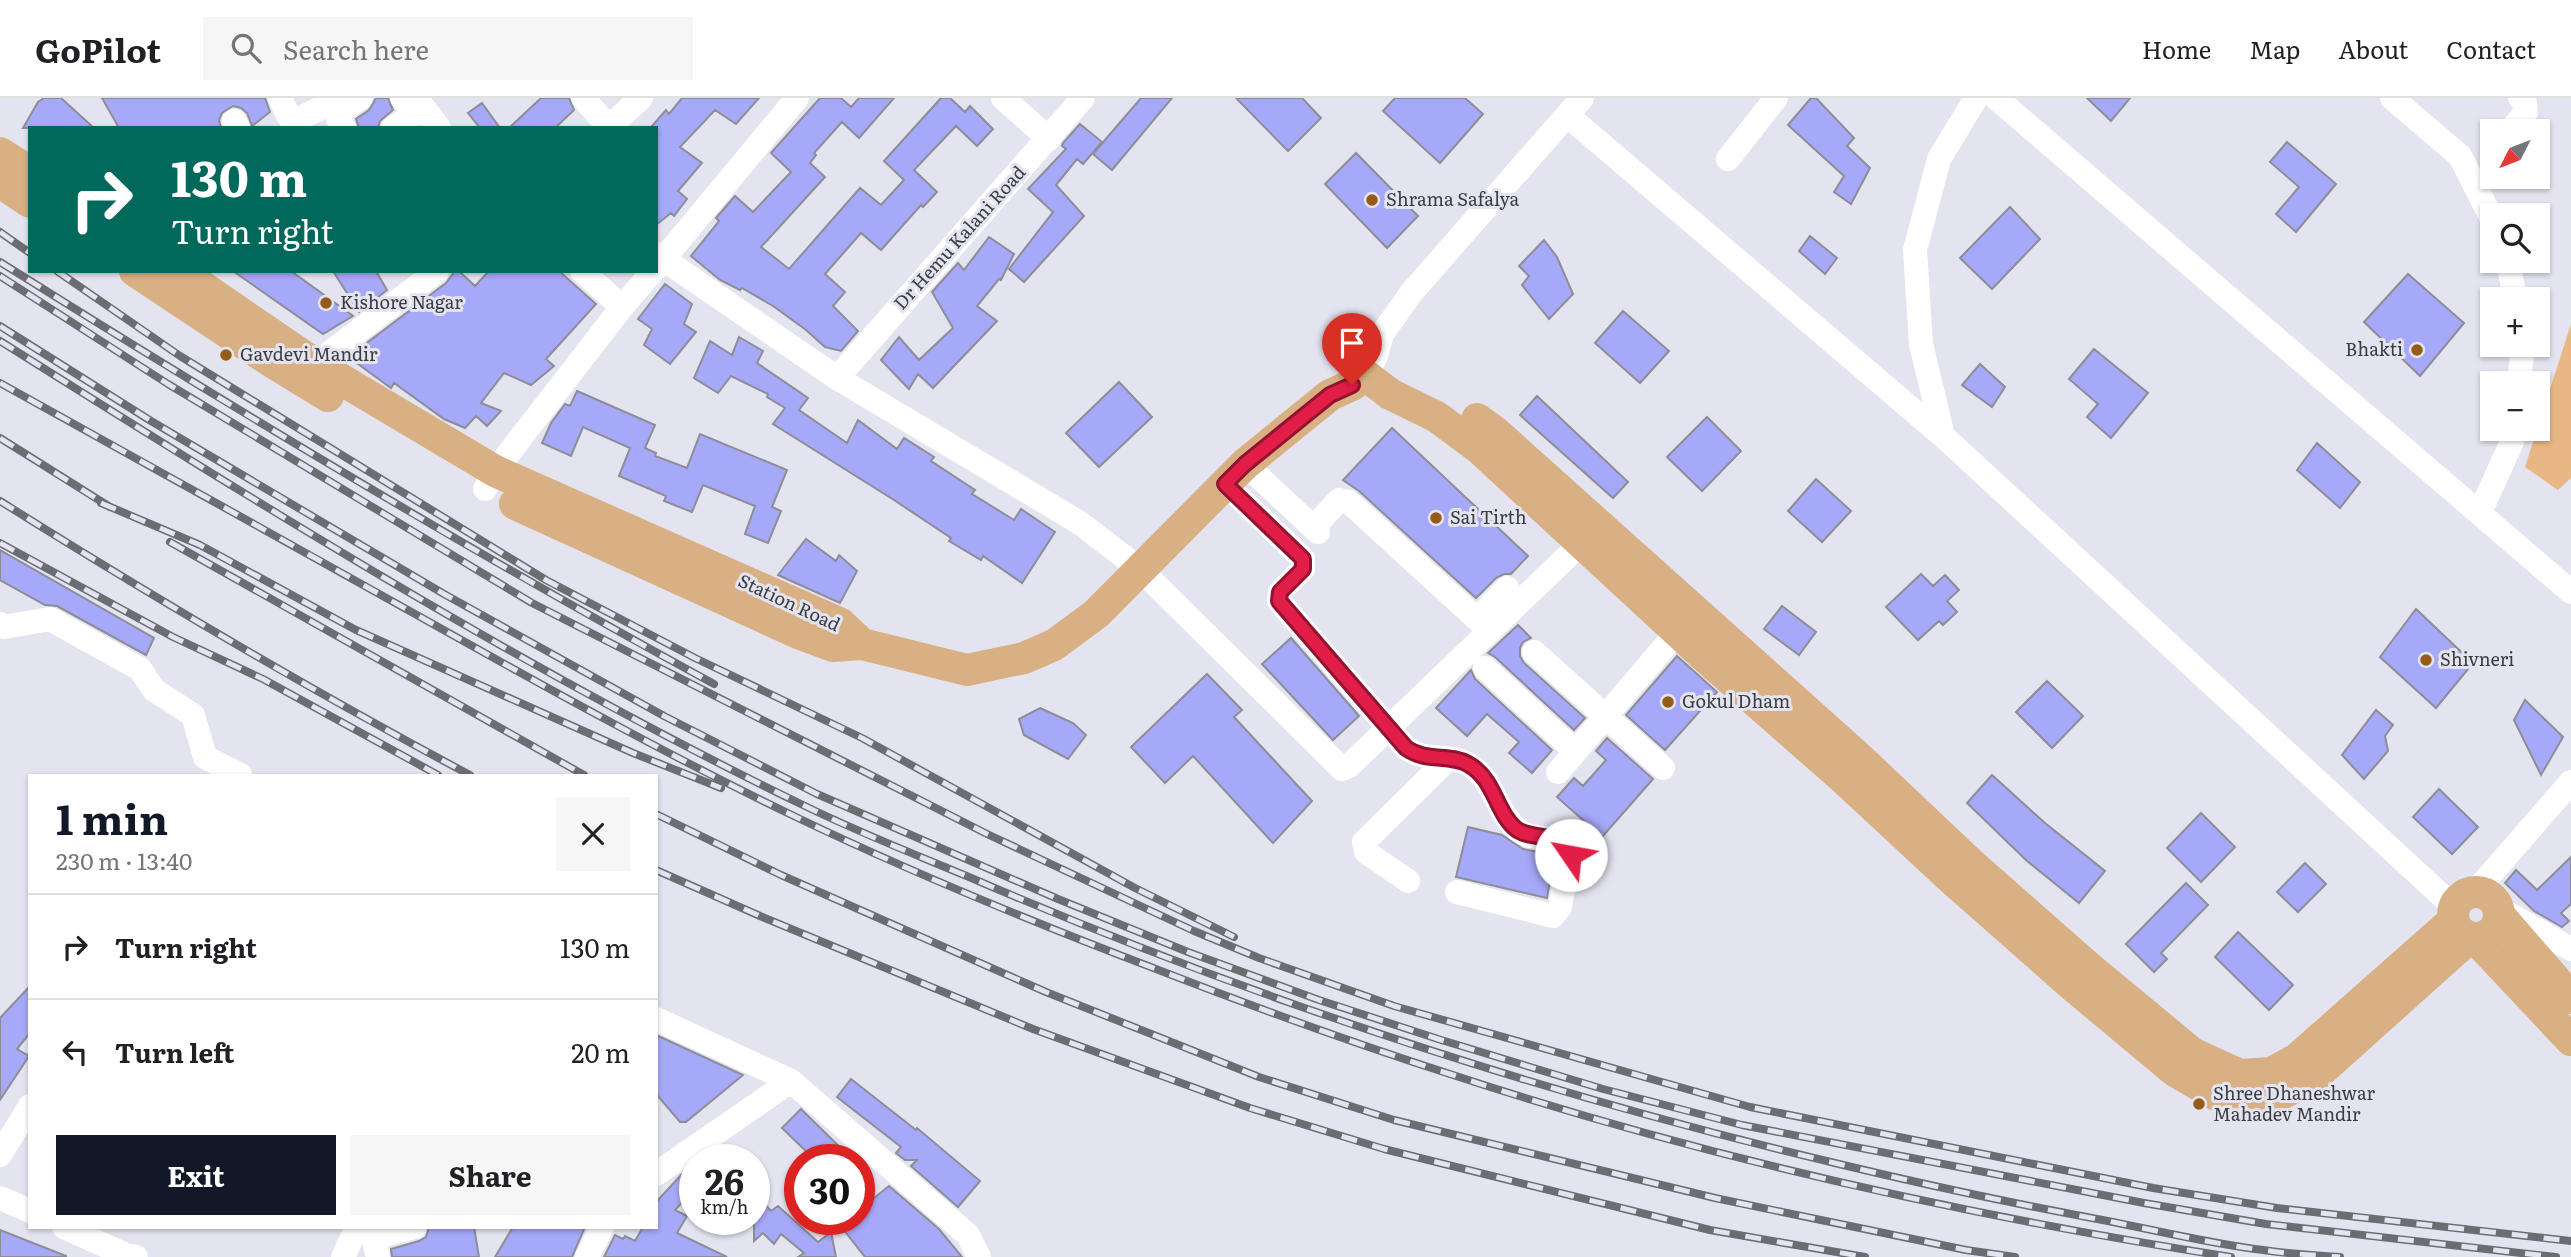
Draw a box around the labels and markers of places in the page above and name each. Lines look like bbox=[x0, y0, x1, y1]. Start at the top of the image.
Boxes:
place label: Shrama Safalya bbox=[1386, 185, 1520, 212]
marker: Shrama Safalya bbox=[1364, 192, 1380, 208]
place label: Kishore Nagar bbox=[340, 288, 463, 315]
marker: Kishore Nagar bbox=[318, 295, 334, 311]
pin bbox=[1322, 313, 1382, 385]
place label: Bhakti bbox=[2345, 335, 2403, 362]
place label: Gavdevi Mandir bbox=[240, 340, 378, 367]
marker: Bhakti bbox=[2409, 342, 2425, 358]
marker: Gavdevi Mandir bbox=[218, 347, 234, 363]
place label: Sai Tirth bbox=[1450, 503, 1527, 530]
marker: Sai Tirth bbox=[1428, 510, 1444, 526]
place label: Shivneri bbox=[2440, 645, 2514, 672]
marker: Shivneri bbox=[2418, 652, 2434, 668]
place label: Gokul Dham bbox=[1682, 687, 1790, 714]
marker: Gokul Dham bbox=[1660, 694, 1676, 710]
place label: Shree Dhaneshwar Mahadev Mandir bbox=[2213, 1079, 2375, 1127]
marker: Shree Dhaneshwar Mahadev Mandir bbox=[2191, 1096, 2207, 1112]

